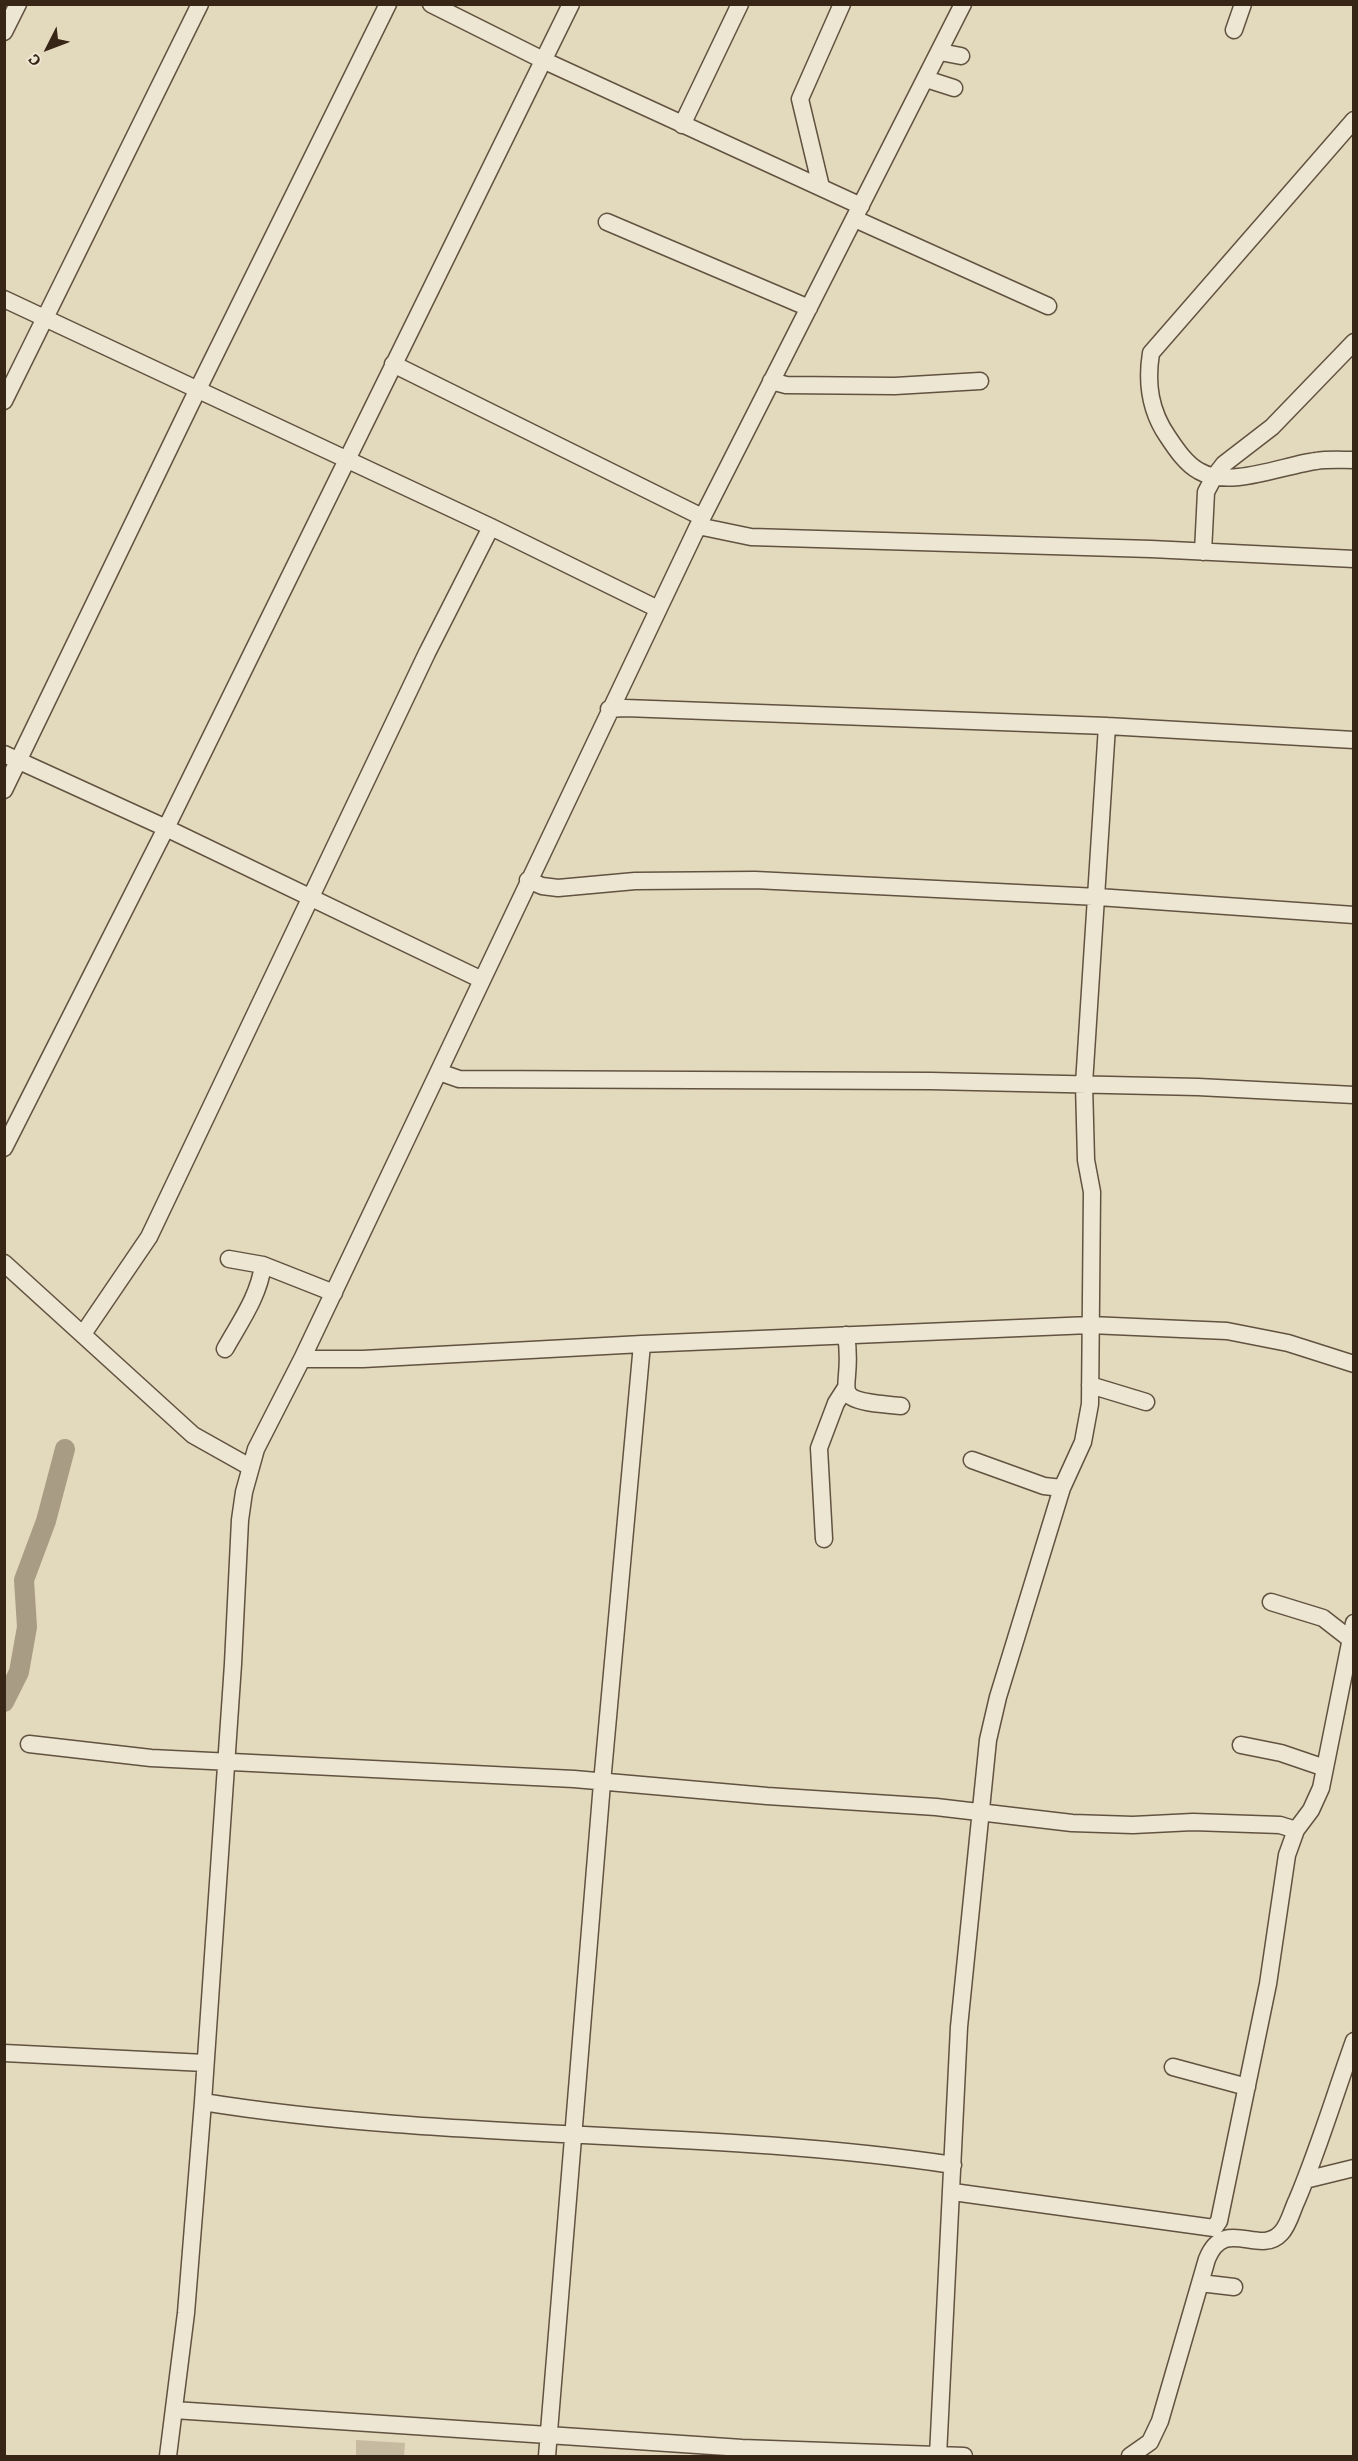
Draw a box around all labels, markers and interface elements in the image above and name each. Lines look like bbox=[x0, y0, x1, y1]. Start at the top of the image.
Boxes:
north arrow bbox=[18, 18, 78, 78]
text: С bbox=[23, 49, 46, 71]

